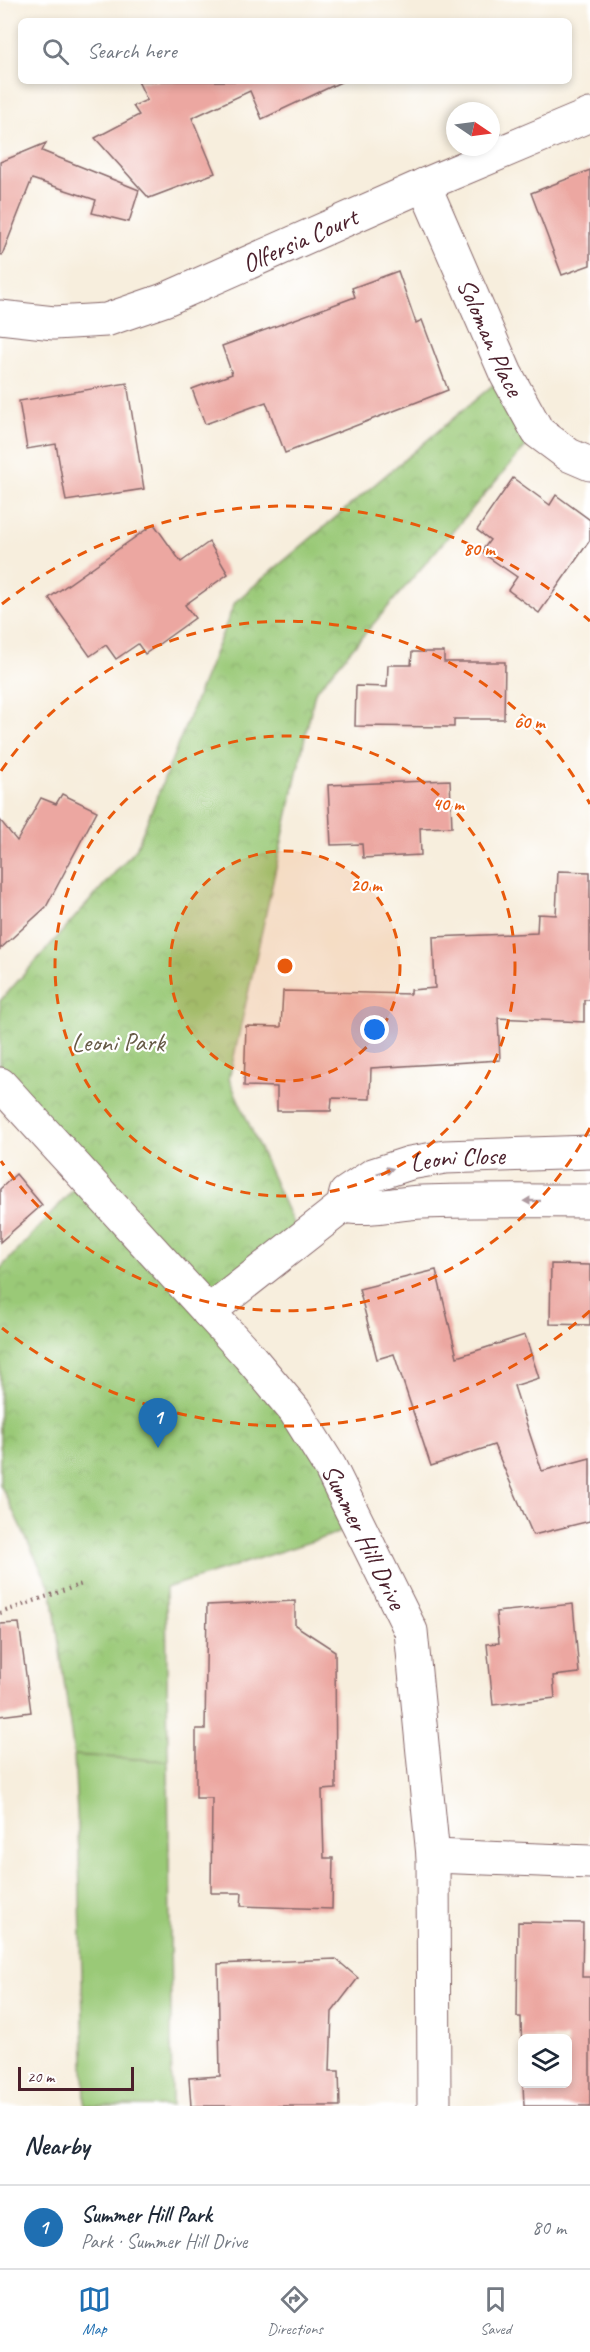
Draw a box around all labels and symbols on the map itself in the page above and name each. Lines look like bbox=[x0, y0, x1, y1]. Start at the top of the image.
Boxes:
north arrow bbox=[446, 102, 500, 156]
street label: Olfersia Court bbox=[237, 200, 365, 280]
street label: Soloman Place bbox=[450, 273, 532, 403]
text: 80 m bbox=[464, 538, 496, 560]
text: 60 m bbox=[513, 711, 546, 733]
text: 40 m bbox=[433, 793, 465, 815]
text: 20 m bbox=[351, 874, 383, 896]
centre of rings bbox=[275, 956, 295, 976]
your location bbox=[360, 1015, 389, 1044]
park label: Leoni Park bbox=[71, 1026, 167, 1059]
street label: Leoni Close bbox=[407, 1139, 507, 1180]
one-way arrow bbox=[376, 1166, 394, 1175]
one-way arrow bbox=[522, 1196, 541, 1206]
pin: 1 bbox=[138, 1398, 178, 1448]
street label: Summer Hill Drive bbox=[314, 1459, 414, 1616]
scale bar bbox=[18, 2064, 134, 2092]

